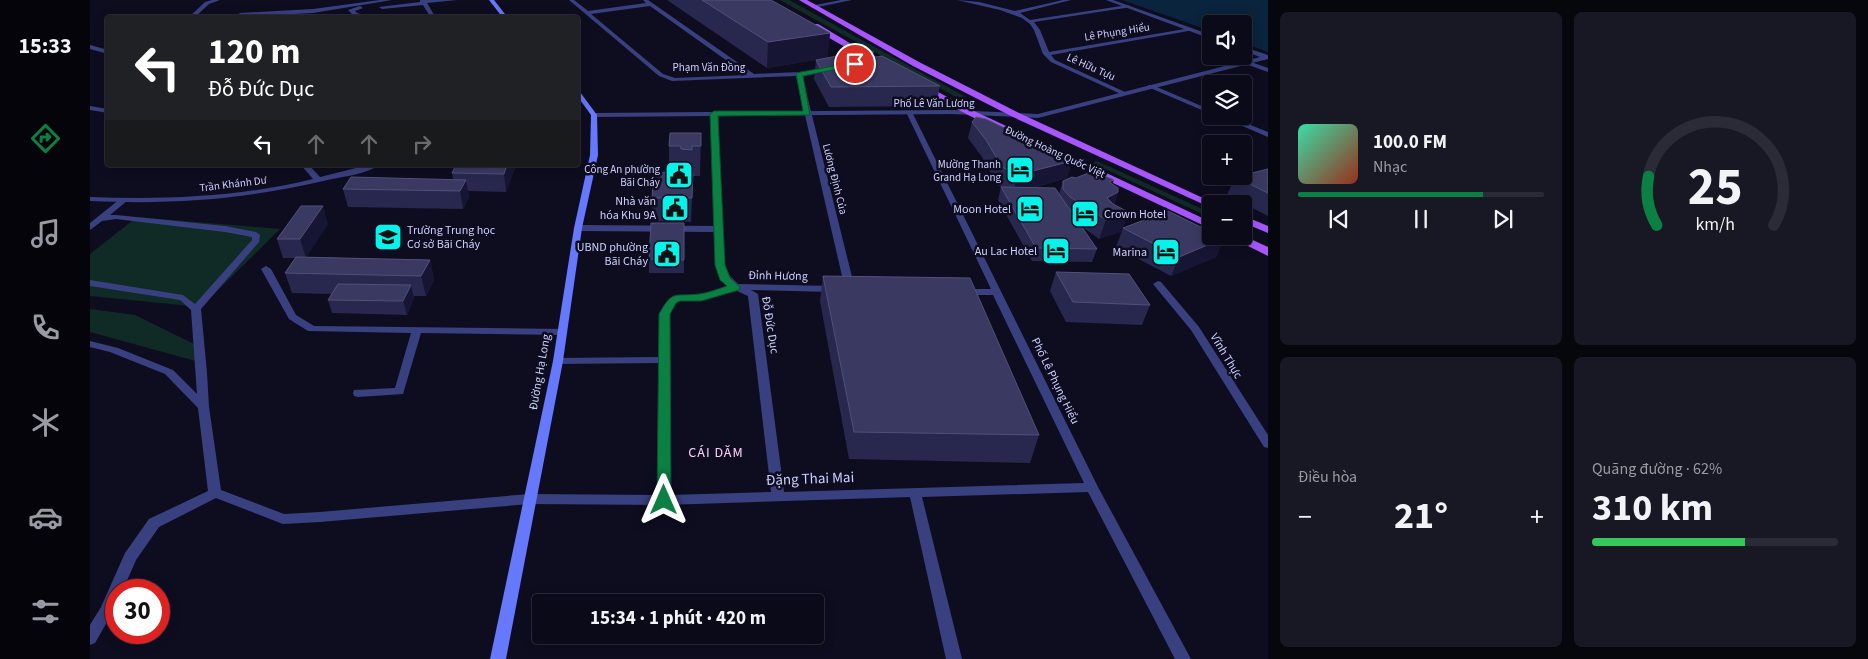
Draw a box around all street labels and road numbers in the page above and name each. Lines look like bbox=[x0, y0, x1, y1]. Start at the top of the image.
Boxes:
street label: Lê Phụng Hiểu bbox=[1083, 19, 1151, 45]
street label: Lê Hữu Tựu bbox=[1064, 50, 1118, 84]
street label: Phạm Văn Đồng bbox=[673, 60, 746, 75]
street label: Phố Lê Văn Lương bbox=[893, 96, 975, 111]
street label: Đường Hoàng Quốc Việt bbox=[1002, 122, 1108, 182]
street label: Lương Định Của bbox=[819, 142, 851, 216]
street label: Trần Khánh Dư bbox=[199, 172, 268, 196]
street label: Đỉnh Hương bbox=[748, 267, 808, 285]
street label: Đỗ Đức Dục bbox=[757, 295, 783, 355]
street label: Vĩnh Thực bbox=[1206, 330, 1247, 382]
street label: Đường Hạ Long bbox=[525, 333, 555, 411]
street label: Phố Lê Phụng Hiểu bbox=[1027, 335, 1083, 427]
street label: Đặng Thai Mai bbox=[765, 467, 855, 491]

